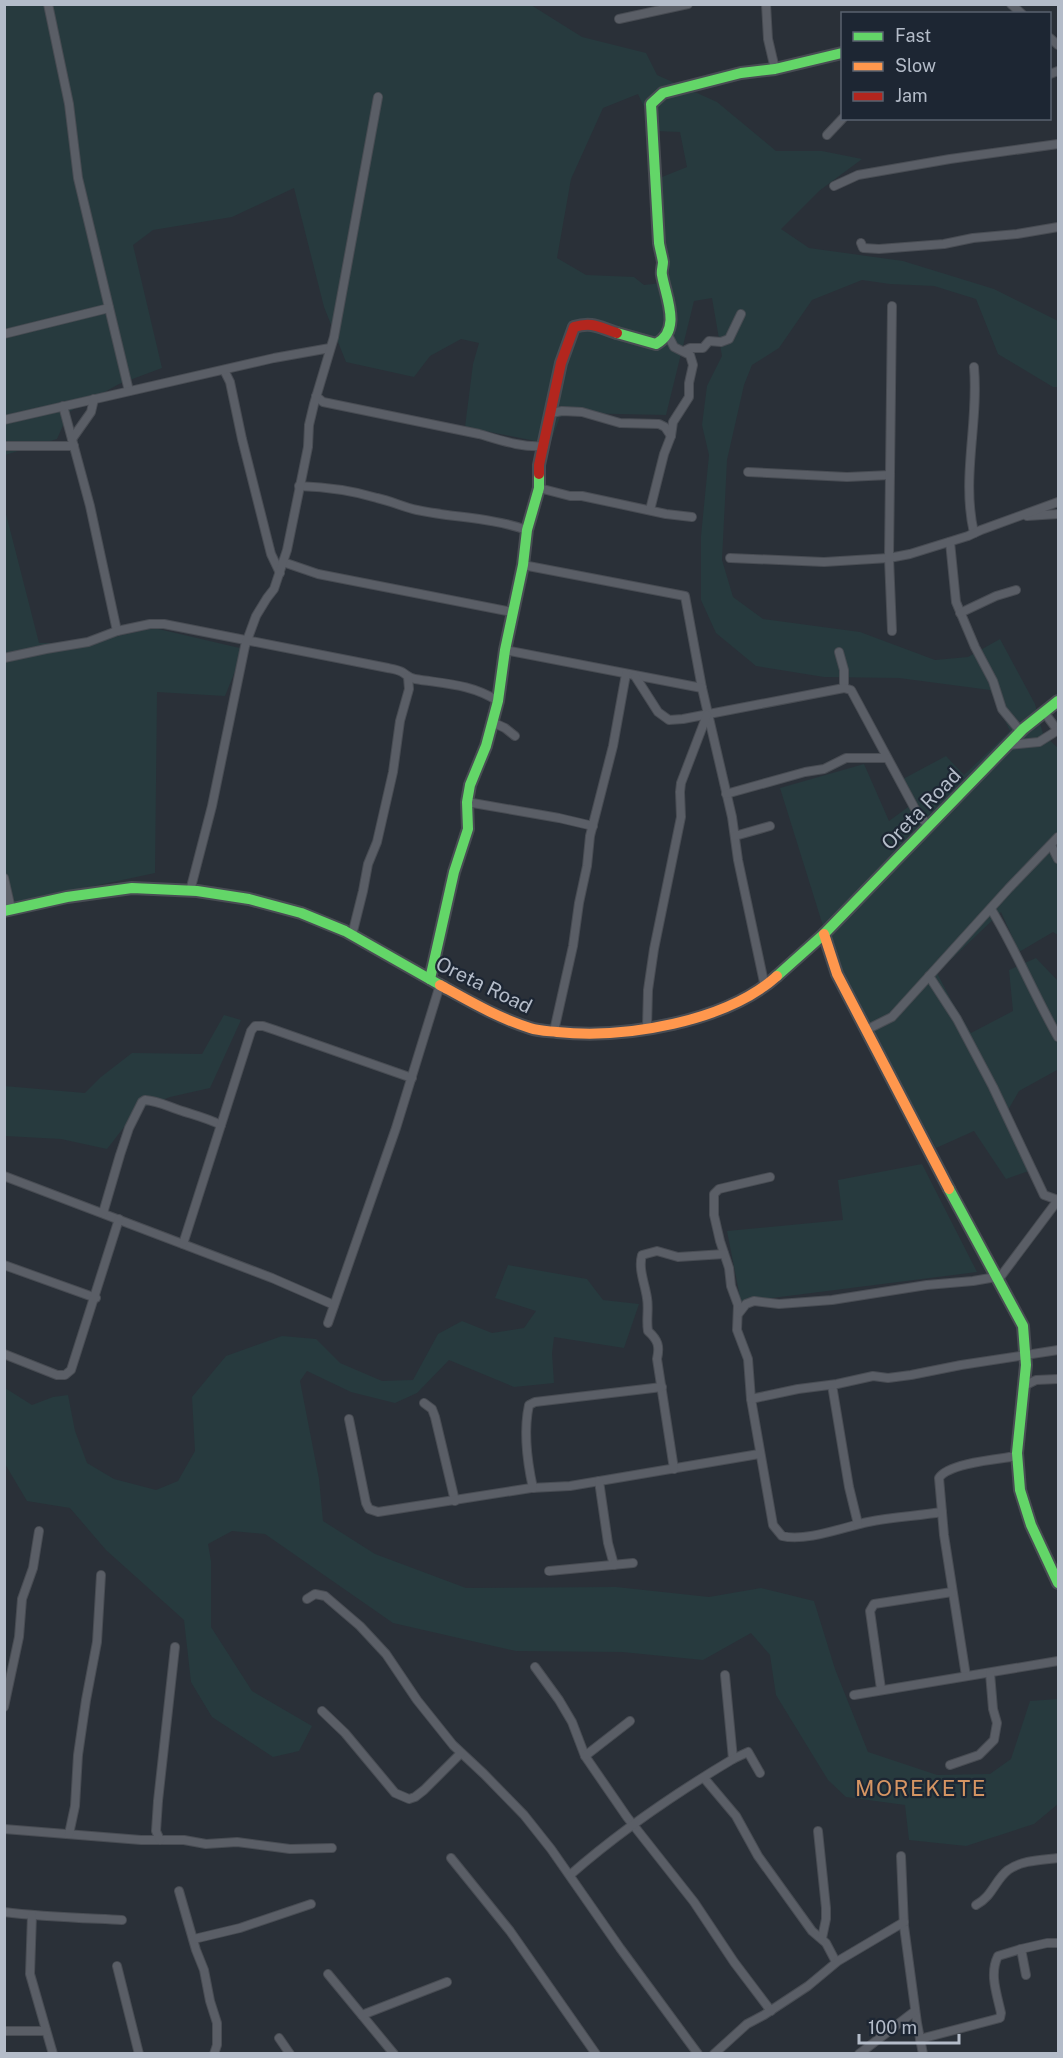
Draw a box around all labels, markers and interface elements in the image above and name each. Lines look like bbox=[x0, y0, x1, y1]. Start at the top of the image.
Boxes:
legend bbox=[841, 12, 1051, 120]
text: Fast bbox=[895, 25, 931, 46]
text: Slow bbox=[895, 55, 936, 76]
text: Jam bbox=[895, 85, 928, 106]
street label: Oreta Road bbox=[876, 763, 966, 855]
street label: Oreta Road bbox=[432, 951, 536, 1019]
district label: MOREKETE bbox=[855, 1775, 987, 1801]
scale bar bbox=[859, 2007, 960, 2045]
text: 100 m bbox=[868, 2017, 917, 2038]

